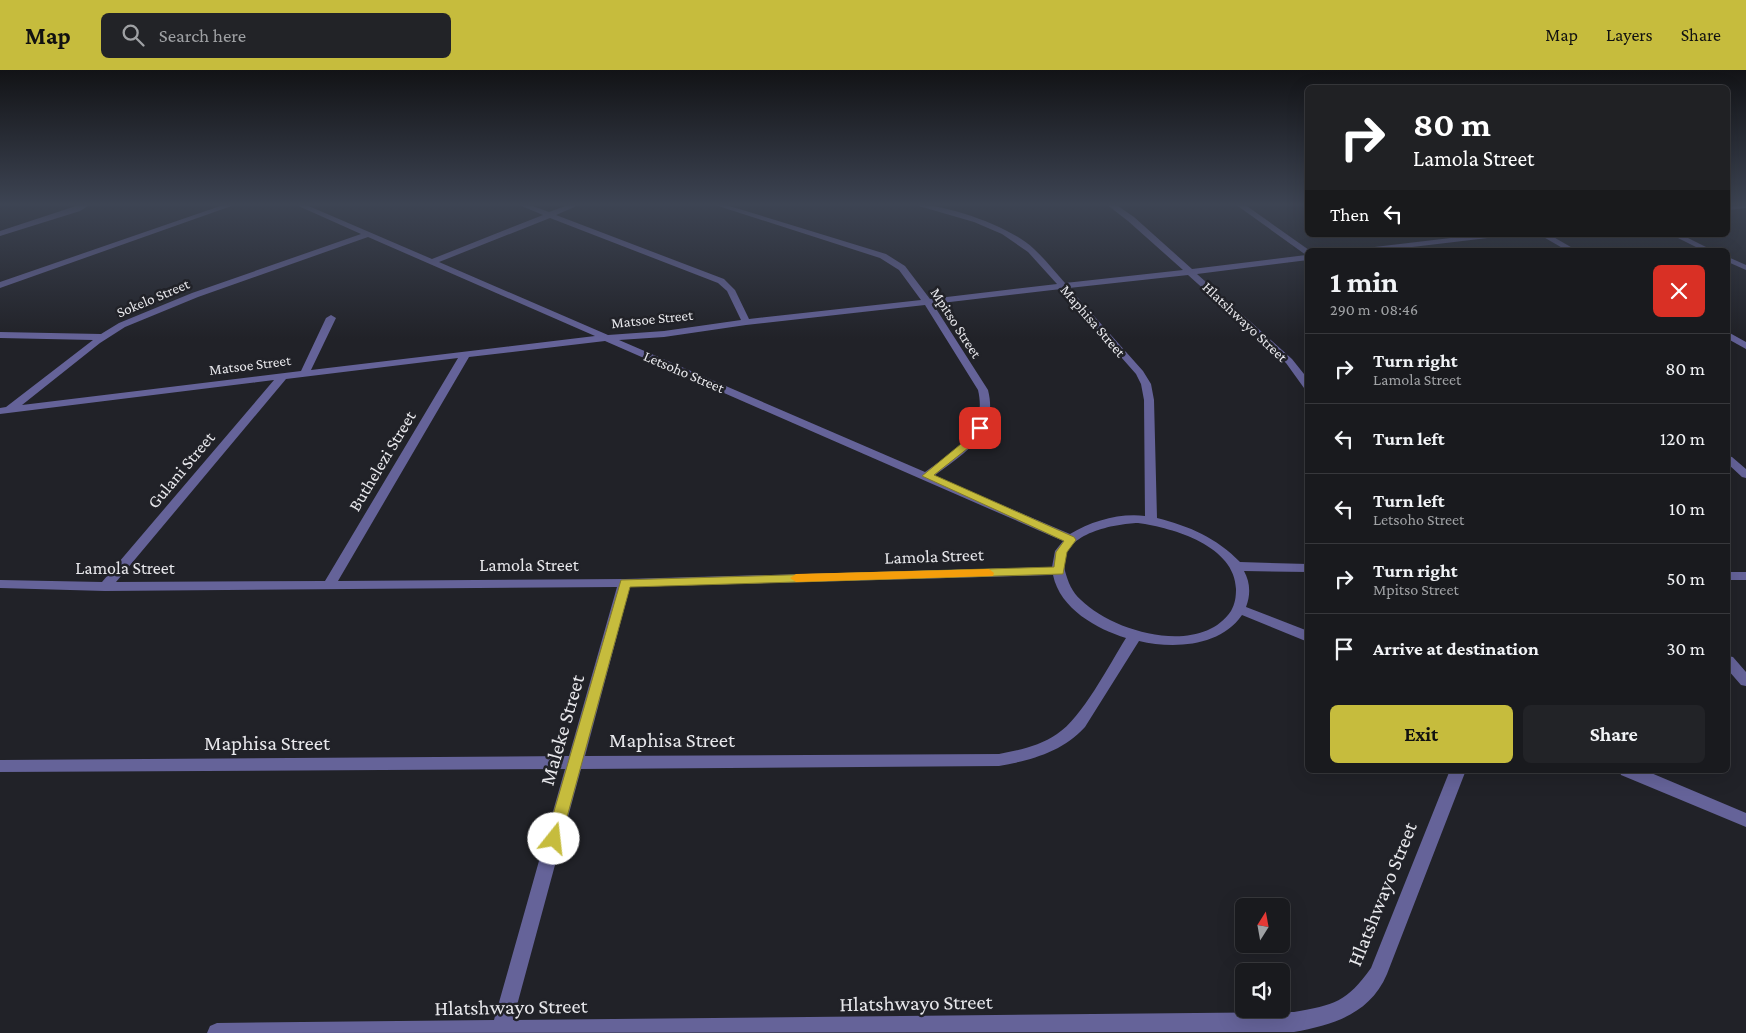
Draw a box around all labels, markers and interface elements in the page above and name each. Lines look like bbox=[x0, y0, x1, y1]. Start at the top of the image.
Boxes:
search box bbox=[101, 13, 451, 58]
icon: search bbox=[119, 21, 147, 49]
text: Map bbox=[25, 22, 71, 49]
text: Search here bbox=[159, 25, 246, 46]
text: Map bbox=[1545, 25, 1578, 45]
text: Layers bbox=[1606, 25, 1653, 45]
text: Share bbox=[1681, 25, 1721, 45]
icon: right bbox=[1330, 105, 1395, 170]
text: 80 m bbox=[1413, 105, 1491, 144]
text: Lamola Street bbox=[1413, 146, 1534, 171]
icon: left bbox=[1379, 200, 1407, 228]
text: Then bbox=[1330, 204, 1369, 225]
text: 1 min bbox=[1330, 265, 1398, 298]
button: close bbox=[1653, 265, 1705, 317]
street label: Sokelo Street bbox=[114, 275, 193, 320]
street label: Hlatshwayo Street bbox=[1199, 279, 1291, 367]
street label: Maphisa Street bbox=[1057, 282, 1129, 362]
street label: Mpitso Street bbox=[927, 285, 985, 362]
text: 290 m · 08:46 bbox=[1330, 301, 1418, 318]
street label: Matsoe Street bbox=[610, 307, 695, 331]
street label: Letsoho Street bbox=[641, 348, 728, 397]
text: Turn right bbox=[1373, 350, 1458, 371]
street label: Matsoe Street bbox=[208, 352, 293, 378]
icon: right bbox=[1330, 355, 1358, 383]
text: 80 m bbox=[1665, 358, 1705, 379]
text: Lamola Street bbox=[1373, 371, 1461, 388]
street label: Buthelezi Street bbox=[344, 406, 420, 515]
pin bbox=[959, 407, 1001, 449]
icon: arrive bbox=[966, 414, 994, 442]
icon: left bbox=[1330, 425, 1358, 453]
street label: Gulani Street bbox=[143, 427, 220, 512]
text: Turn left bbox=[1373, 428, 1445, 449]
text: 120 m bbox=[1660, 428, 1705, 449]
text: Turn left bbox=[1373, 490, 1445, 511]
icon: left bbox=[1330, 495, 1358, 523]
text: 10 m bbox=[1669, 498, 1705, 519]
text: Letsoho Street bbox=[1373, 511, 1464, 528]
street label: Lamola Street bbox=[884, 544, 985, 568]
street label: Lamola Street bbox=[479, 555, 580, 575]
street label: Lamola Street bbox=[75, 558, 176, 578]
text: Turn right bbox=[1373, 560, 1458, 581]
icon: right bbox=[1330, 565, 1358, 593]
text: 50 m bbox=[1666, 568, 1705, 589]
text: Mpitso Street bbox=[1373, 581, 1459, 598]
icon: arrive bbox=[1330, 635, 1358, 663]
text: Arrive at destination bbox=[1373, 638, 1539, 659]
text: 30 m bbox=[1666, 638, 1705, 659]
street label: Maleke Street bbox=[535, 671, 590, 788]
button: Exit bbox=[1330, 705, 1513, 763]
button: Share bbox=[1523, 705, 1705, 763]
street label: Maphisa Street bbox=[609, 728, 736, 752]
street label: Maphisa Street bbox=[204, 731, 331, 755]
position arrow bbox=[527, 812, 579, 864]
street label: Hlatshwayo Street bbox=[1342, 818, 1422, 970]
north arrow bbox=[1235, 898, 1290, 952]
map controls bbox=[1235, 898, 1290, 1018]
button: sound bbox=[1235, 963, 1290, 1018]
street label: Hlatshwayo Street bbox=[839, 990, 994, 1016]
street label: Hlatshwayo Street bbox=[434, 994, 589, 1020]

